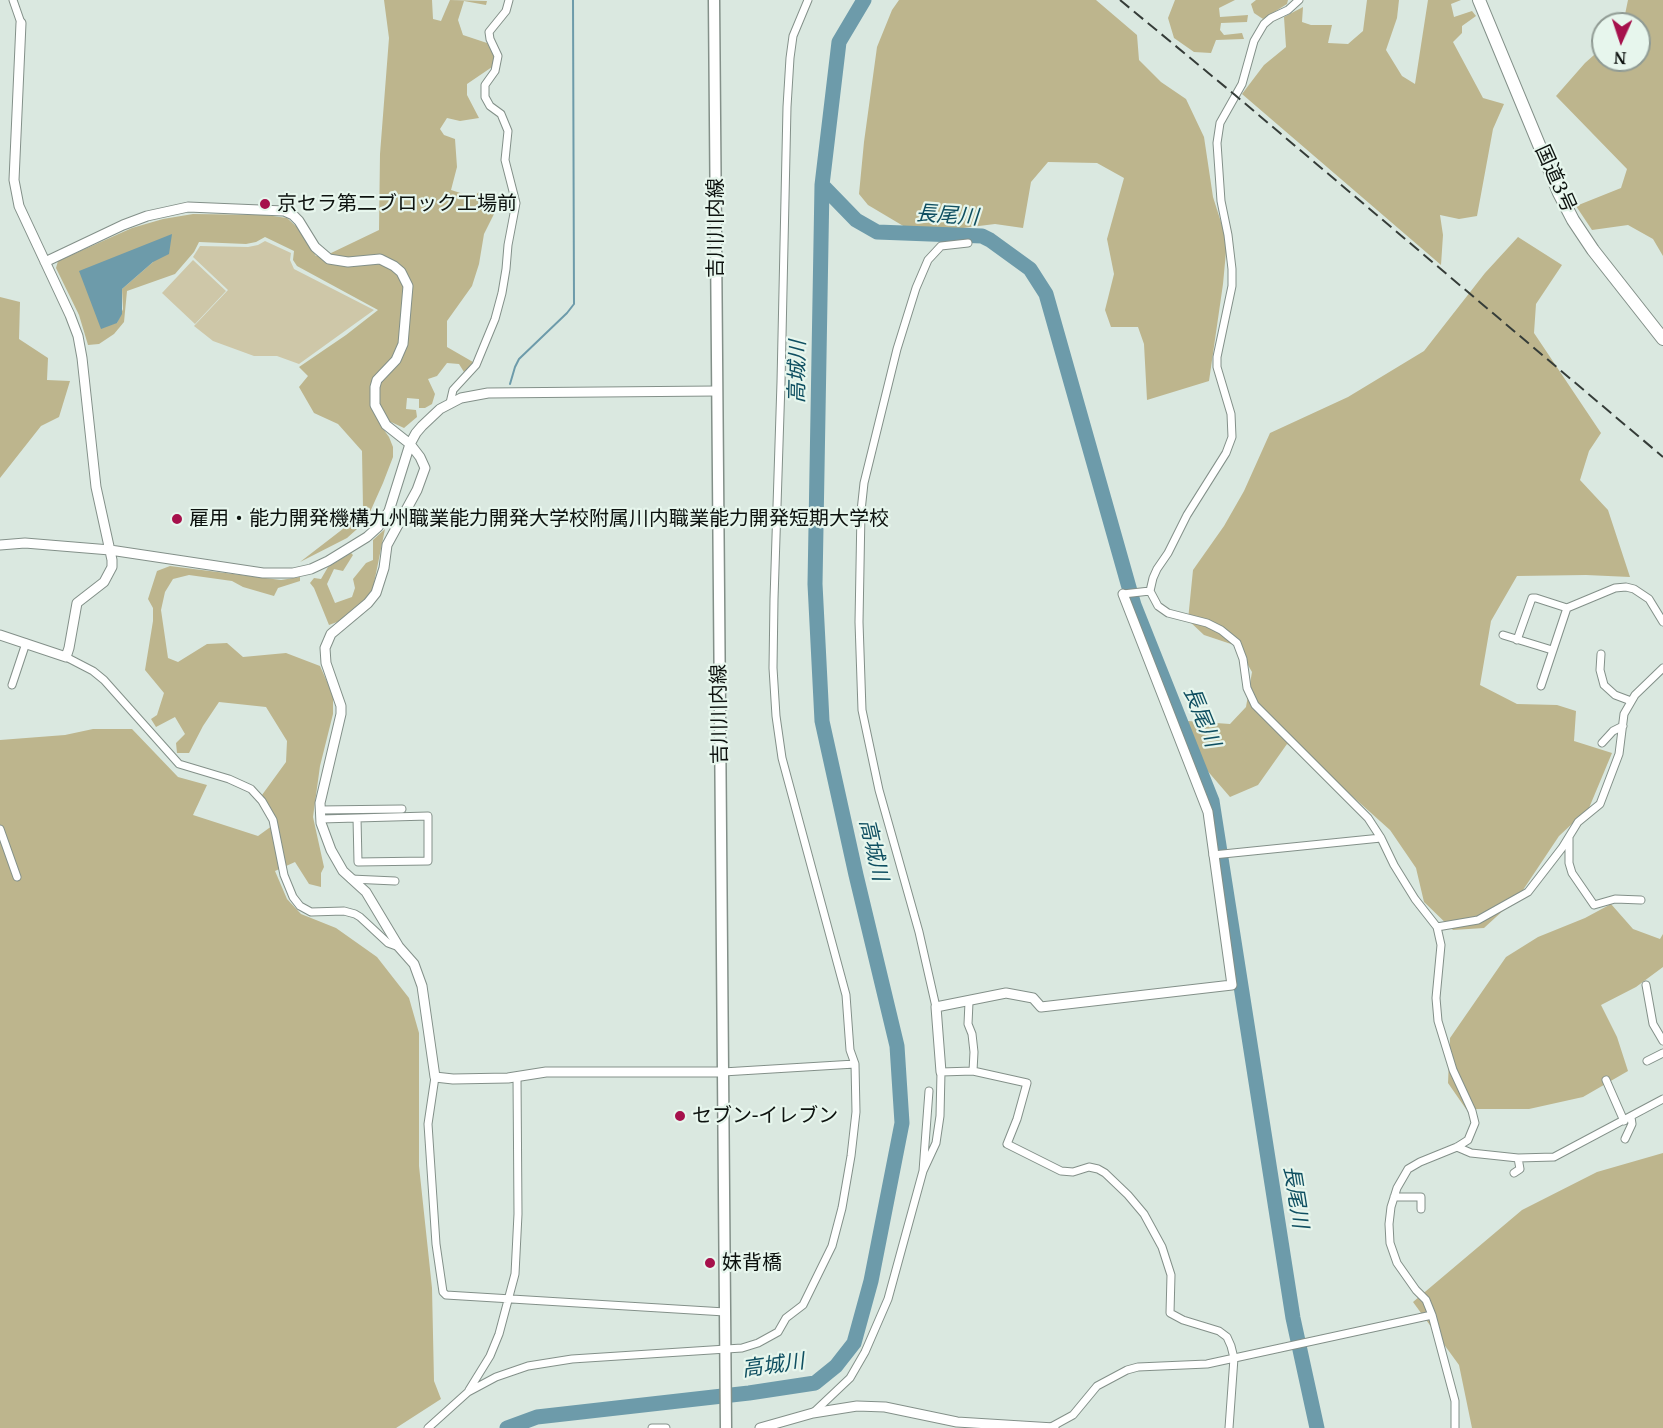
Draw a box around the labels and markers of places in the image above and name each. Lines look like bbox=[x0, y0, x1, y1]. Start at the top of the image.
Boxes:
place label: 京セラ第二ブロック工場前 bbox=[277, 192, 517, 216]
marker: 京セラ第二ブロック工場前 bbox=[258, 197, 272, 211]
place label: 雇用・能力開発機構九州職業能力開発大学校附属川内職業能力開発短期大学校 bbox=[189, 507, 889, 531]
marker: 雇用・能力開発機構九州職業能力開発大学校附属川内職業能力開発短期大学校 bbox=[170, 512, 184, 526]
place label: セブン-イレブン bbox=[692, 1104, 838, 1128]
marker: セブン-イレブン bbox=[673, 1109, 687, 1123]
place label: 妹背橋 bbox=[722, 1251, 782, 1275]
marker: 妹背橋 bbox=[703, 1256, 717, 1270]

